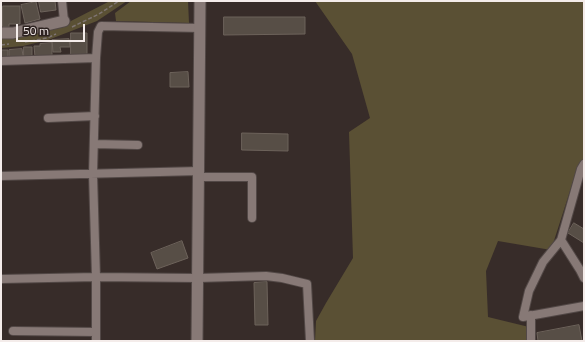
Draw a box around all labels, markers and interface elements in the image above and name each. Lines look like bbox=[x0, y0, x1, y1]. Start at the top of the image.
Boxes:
scale bar bbox=[18, 16, 87, 42]
text: 50 m bbox=[23, 21, 49, 40]

